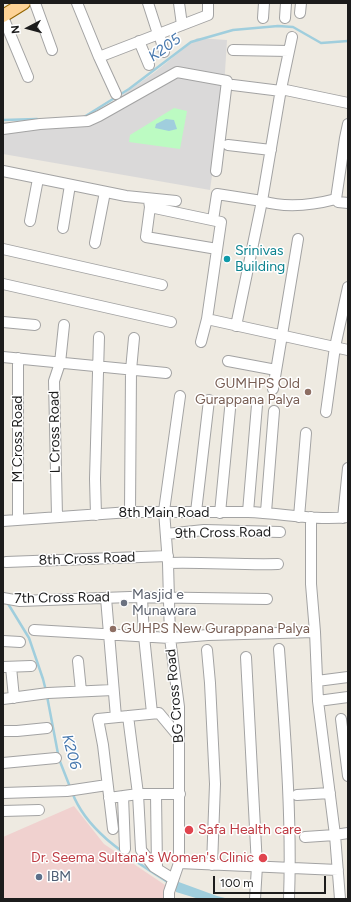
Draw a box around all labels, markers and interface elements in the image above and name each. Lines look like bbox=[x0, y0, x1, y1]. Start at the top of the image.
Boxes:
north arrow bbox=[8, 8, 48, 48]
text: N bbox=[9, 24, 22, 34]
water label: K205 bbox=[145, 30, 185, 66]
place label: Srinivas Building bbox=[235, 243, 285, 276]
marker: Srinivas Building bbox=[222, 254, 232, 264]
place label: GUMHPS Old Gurappana Palya bbox=[195, 376, 300, 408]
marker: GUMHPS Old Gurappana Palya bbox=[303, 387, 313, 397]
street label: L Cross Road bbox=[46, 391, 64, 473]
street label: M Cross Road bbox=[10, 396, 26, 482]
street label: 8th Main Road bbox=[119, 505, 209, 521]
street label: 9th Cross Road bbox=[175, 524, 271, 542]
street label: 8th Cross Road bbox=[38, 549, 136, 569]
place label: Masjid e Munawara bbox=[132, 587, 196, 620]
street label: 7th Cross Road bbox=[14, 589, 110, 607]
marker: Masjid e Munawara bbox=[119, 598, 129, 608]
place label: GUHPS New Gurappana Palya bbox=[121, 621, 310, 637]
marker: GUHPS New Gurappana Palya bbox=[108, 624, 118, 634]
street label: BG Cross Road bbox=[163, 648, 187, 744]
water label: K206 bbox=[58, 732, 84, 772]
place label: Safa Health care bbox=[198, 822, 301, 838]
marker: Safa Health care bbox=[183, 824, 195, 836]
place label: Dr. Seema Sultana's Women's Clinic bbox=[31, 850, 254, 866]
marker: Dr. Seema Sultana's Women's Clinic bbox=[257, 852, 269, 864]
scale bar bbox=[215, 868, 328, 894]
place label: IBM bbox=[47, 869, 71, 885]
marker: IBM bbox=[34, 872, 44, 882]
text: 100 m bbox=[220, 876, 254, 890]

